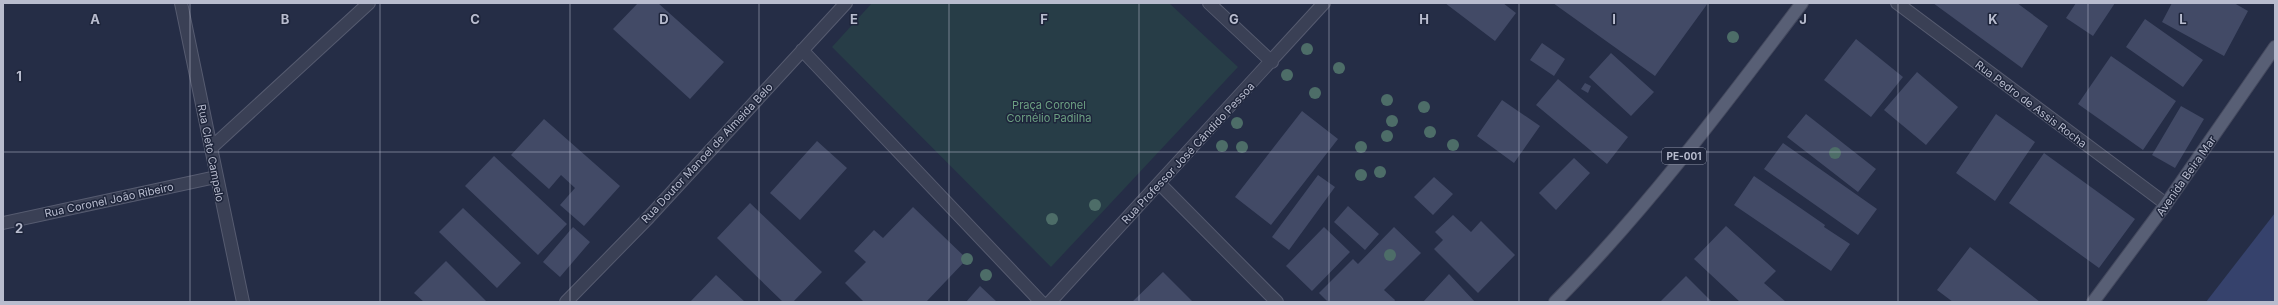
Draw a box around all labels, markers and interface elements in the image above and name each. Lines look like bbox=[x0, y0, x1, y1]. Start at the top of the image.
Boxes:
text: A bbox=[90, 11, 100, 27]
text: B bbox=[281, 11, 290, 27]
text: C bbox=[470, 11, 480, 27]
text: D bbox=[659, 11, 669, 27]
text: E bbox=[850, 11, 858, 27]
text: F bbox=[1040, 11, 1048, 27]
text: G bbox=[1229, 11, 1239, 27]
text: H bbox=[1419, 11, 1429, 27]
text: I bbox=[1612, 11, 1616, 27]
text: J bbox=[1799, 11, 1807, 27]
text: K bbox=[1988, 11, 1998, 27]
text: L bbox=[2179, 11, 2187, 27]
street label: Rua Pedro de Assis Rocha bbox=[1972, 57, 2090, 151]
text: 1 bbox=[16, 68, 22, 84]
street label: Rua Professor José Cândido Pessoa bbox=[1119, 79, 1257, 227]
street label: Rua Doutor Manoel de Almeida Belo bbox=[638, 80, 776, 226]
park label: Praça Coronel Cornélio Padilha bbox=[1007, 98, 1091, 125]
street label: Rua Cleto Campelo bbox=[195, 103, 227, 204]
street label: Avenida Beira Mar bbox=[2153, 133, 2219, 219]
road number: PE-001 bbox=[1662, 148, 1706, 164]
street label: Rua Coronel João Ribeiro bbox=[43, 179, 175, 221]
text: 2 bbox=[15, 220, 23, 236]

